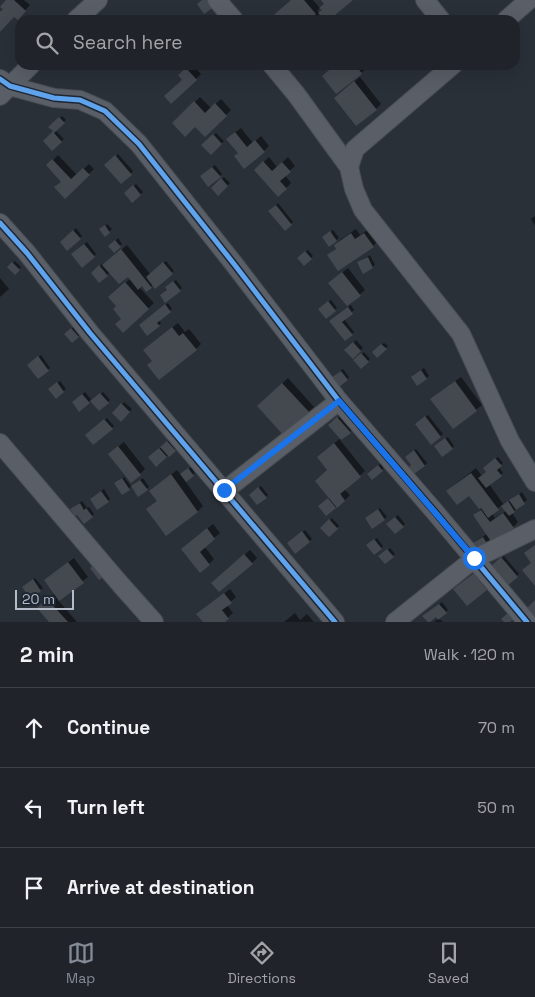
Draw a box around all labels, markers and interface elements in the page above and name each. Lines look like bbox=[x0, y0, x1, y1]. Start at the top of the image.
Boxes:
search box bbox=[15, 15, 520, 70]
icon: search bbox=[33, 29, 61, 57]
text: Search here bbox=[73, 30, 183, 55]
route end bbox=[213, 479, 236, 502]
route start bbox=[463, 547, 486, 570]
scale bar bbox=[15, 587, 74, 610]
text: 20 m bbox=[22, 590, 55, 608]
text: 2 min bbox=[20, 641, 74, 668]
text: Walk · 120 m bbox=[424, 644, 515, 665]
icon: ahead bbox=[20, 714, 48, 742]
text: Continue bbox=[67, 715, 150, 740]
text: 70 m bbox=[478, 717, 515, 738]
icon: left bbox=[20, 794, 48, 822]
text: Turn left bbox=[67, 795, 145, 820]
text: 50 m bbox=[477, 797, 515, 818]
icon: arrive bbox=[20, 874, 48, 902]
text: Arrive at destination bbox=[67, 875, 255, 900]
tab: Map bbox=[66, 939, 95, 987]
tab: Directions bbox=[227, 939, 296, 987]
tab: Saved bbox=[428, 939, 469, 987]

